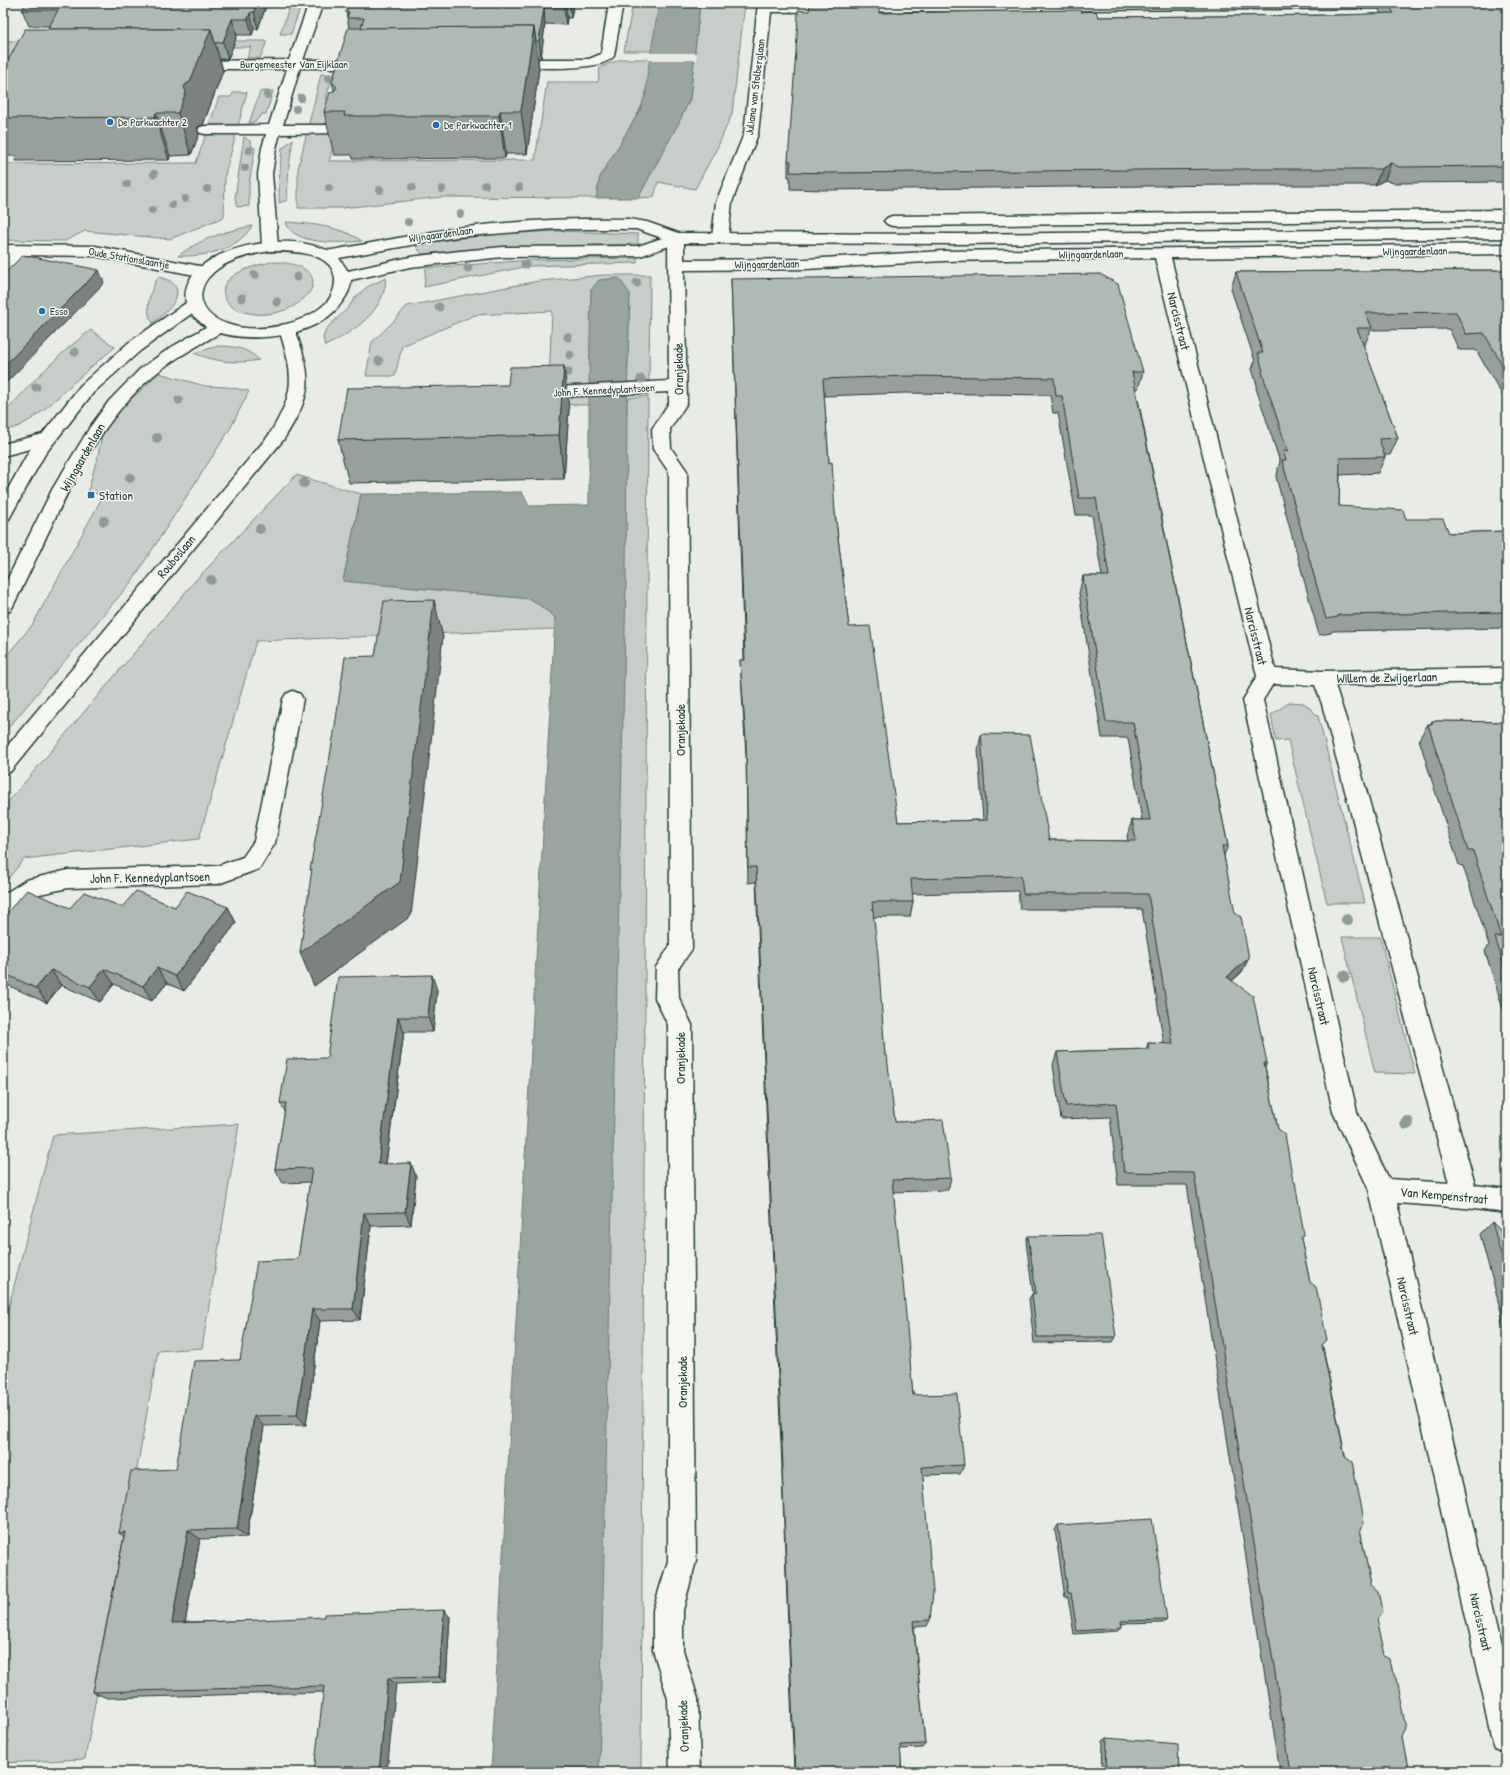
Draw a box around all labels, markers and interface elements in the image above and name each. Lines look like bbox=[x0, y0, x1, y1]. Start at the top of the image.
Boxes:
street label: Juliana van Stolberglaan bbox=[742, 38, 768, 136]
street label: Burgemeester Van Eijklaan bbox=[240, 57, 348, 71]
place label: De Parkwachter 2 bbox=[118, 115, 187, 129]
marker: De Parkwachter 2 bbox=[105, 117, 115, 127]
place label: De Parkwachter 1 bbox=[444, 118, 512, 132]
marker: De Parkwachter 1 bbox=[431, 120, 441, 130]
street label: Wijngaardenlaan bbox=[408, 223, 474, 245]
street label: Wijngaardenlaan bbox=[1383, 243, 1447, 259]
street label: Oude Stationslaantje bbox=[87, 244, 171, 272]
street label: Wijngaardenlaan bbox=[1059, 246, 1123, 262]
street label: Wijngaardenlaan bbox=[735, 256, 799, 272]
street label: Narcisstraat bbox=[1163, 290, 1195, 352]
place label: Esso bbox=[50, 304, 68, 318]
marker: Esso bbox=[37, 306, 47, 316]
street label: Oranjekade bbox=[669, 343, 687, 395]
street label: John F. Kennedyplantsoen bbox=[553, 380, 655, 400]
street label: Wijngaardenlaan bbox=[55, 419, 109, 495]
place label: Station bbox=[99, 486, 133, 504]
marker: Station bbox=[86, 490, 96, 500]
street label: Rouboslaan bbox=[153, 530, 200, 581]
street label: Narcisstraat bbox=[1240, 605, 1272, 667]
street label: Willem de Zwijgerlaan bbox=[1336, 667, 1438, 687]
street label: Oranjekade bbox=[671, 704, 689, 756]
street label: John F. Kennedyplantsoen bbox=[90, 867, 210, 887]
street label: Narcisstraat bbox=[1304, 965, 1335, 1027]
street label: Oranjekade bbox=[671, 1032, 689, 1084]
street label: Van Kempenstraat bbox=[1399, 1182, 1489, 1208]
street label: Narcisstraat bbox=[1393, 1275, 1424, 1337]
street label: Oranjekade bbox=[673, 1356, 691, 1408]
street label: Narcisstraat bbox=[1466, 1591, 1497, 1653]
street label: Oranjekade bbox=[673, 1700, 693, 1752]

